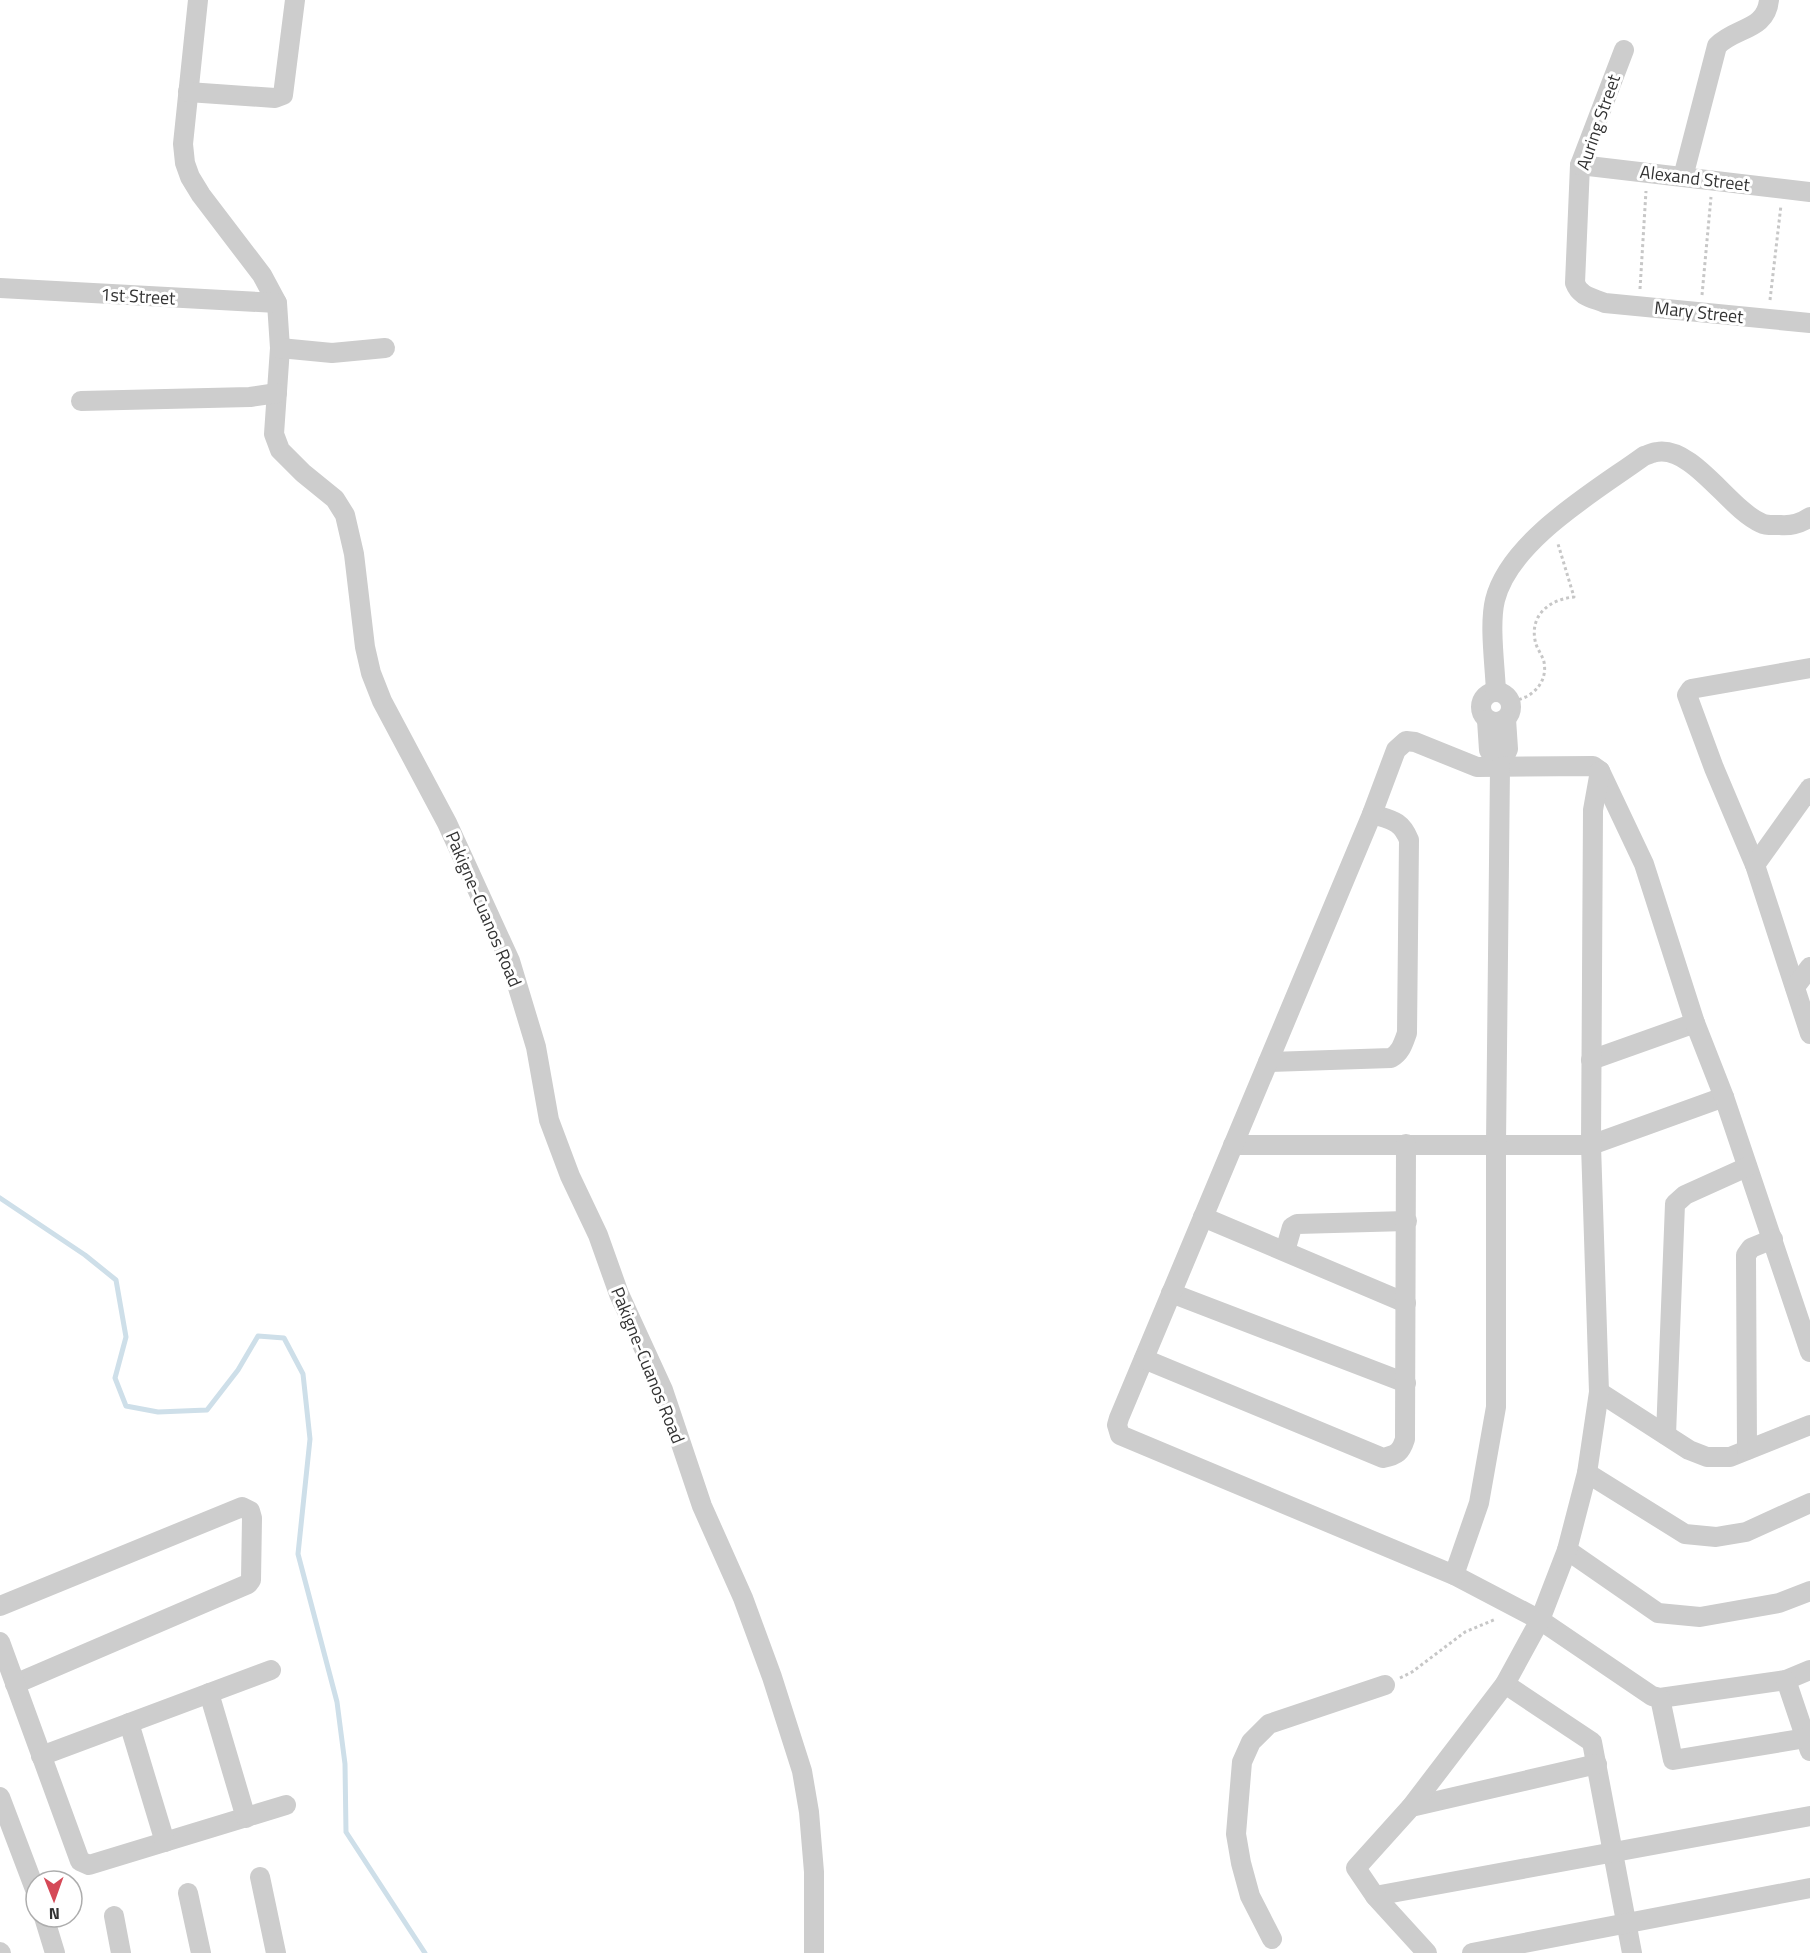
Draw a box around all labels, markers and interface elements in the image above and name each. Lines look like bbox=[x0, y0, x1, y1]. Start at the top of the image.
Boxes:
street label: Auring Street bbox=[1569, 70, 1627, 174]
street label: Alexand Street bbox=[1638, 158, 1752, 198]
street label: 1st Street bbox=[100, 281, 177, 311]
street label: Mary Street bbox=[1653, 294, 1746, 330]
street label: Pakigne-Cuanos Road bbox=[439, 827, 529, 991]
street label: Pakigne-Cuanos Road bbox=[604, 1283, 692, 1447]
north arrow bbox=[24, 1869, 84, 1929]
text: N bbox=[49, 1902, 60, 1926]

